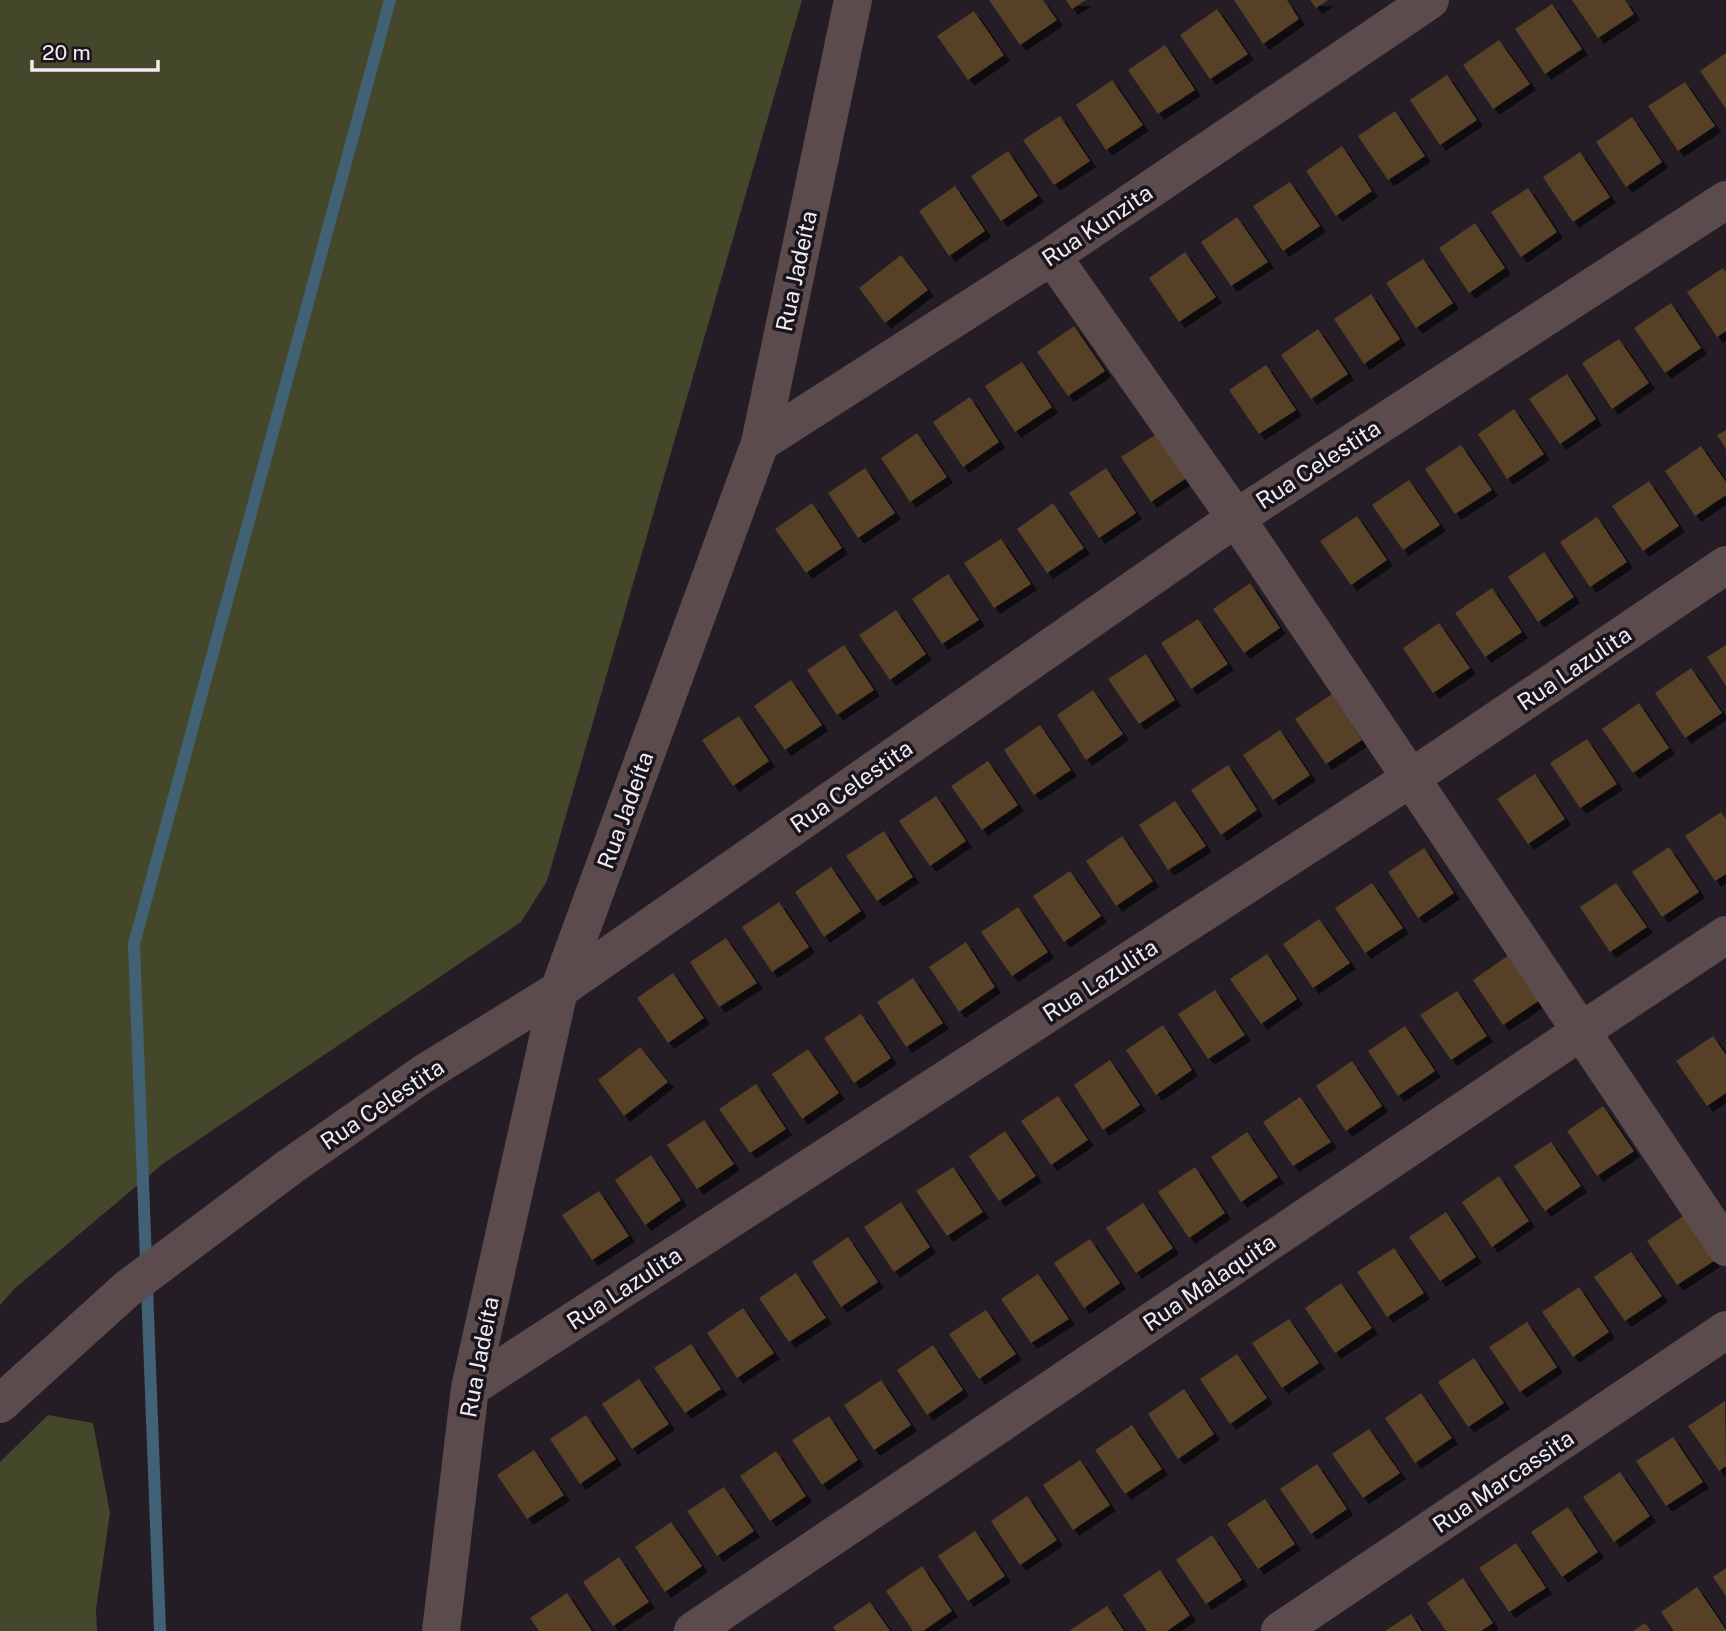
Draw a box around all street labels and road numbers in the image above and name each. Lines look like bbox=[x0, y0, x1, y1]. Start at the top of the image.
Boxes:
street label: Rua Kunzita bbox=[1037, 178, 1157, 272]
street label: Rua Jadeíta bbox=[770, 208, 822, 334]
street label: Rua Celestita bbox=[1251, 414, 1385, 514]
street label: Rua Lazulita bbox=[1512, 620, 1636, 716]
street label: Rua Celestita bbox=[785, 734, 917, 838]
street label: Rua Jadeíta bbox=[591, 748, 659, 872]
street label: Rua Lazulita bbox=[1038, 933, 1162, 1027]
street label: Rua Celestita bbox=[315, 1053, 449, 1155]
street label: Rua Malaquita bbox=[1138, 1228, 1280, 1336]
street label: Rua Lazulita bbox=[562, 1241, 686, 1335]
street label: Rua Jadeíta bbox=[454, 1294, 504, 1420]
street label: Rua Marcassita bbox=[1427, 1424, 1579, 1538]

